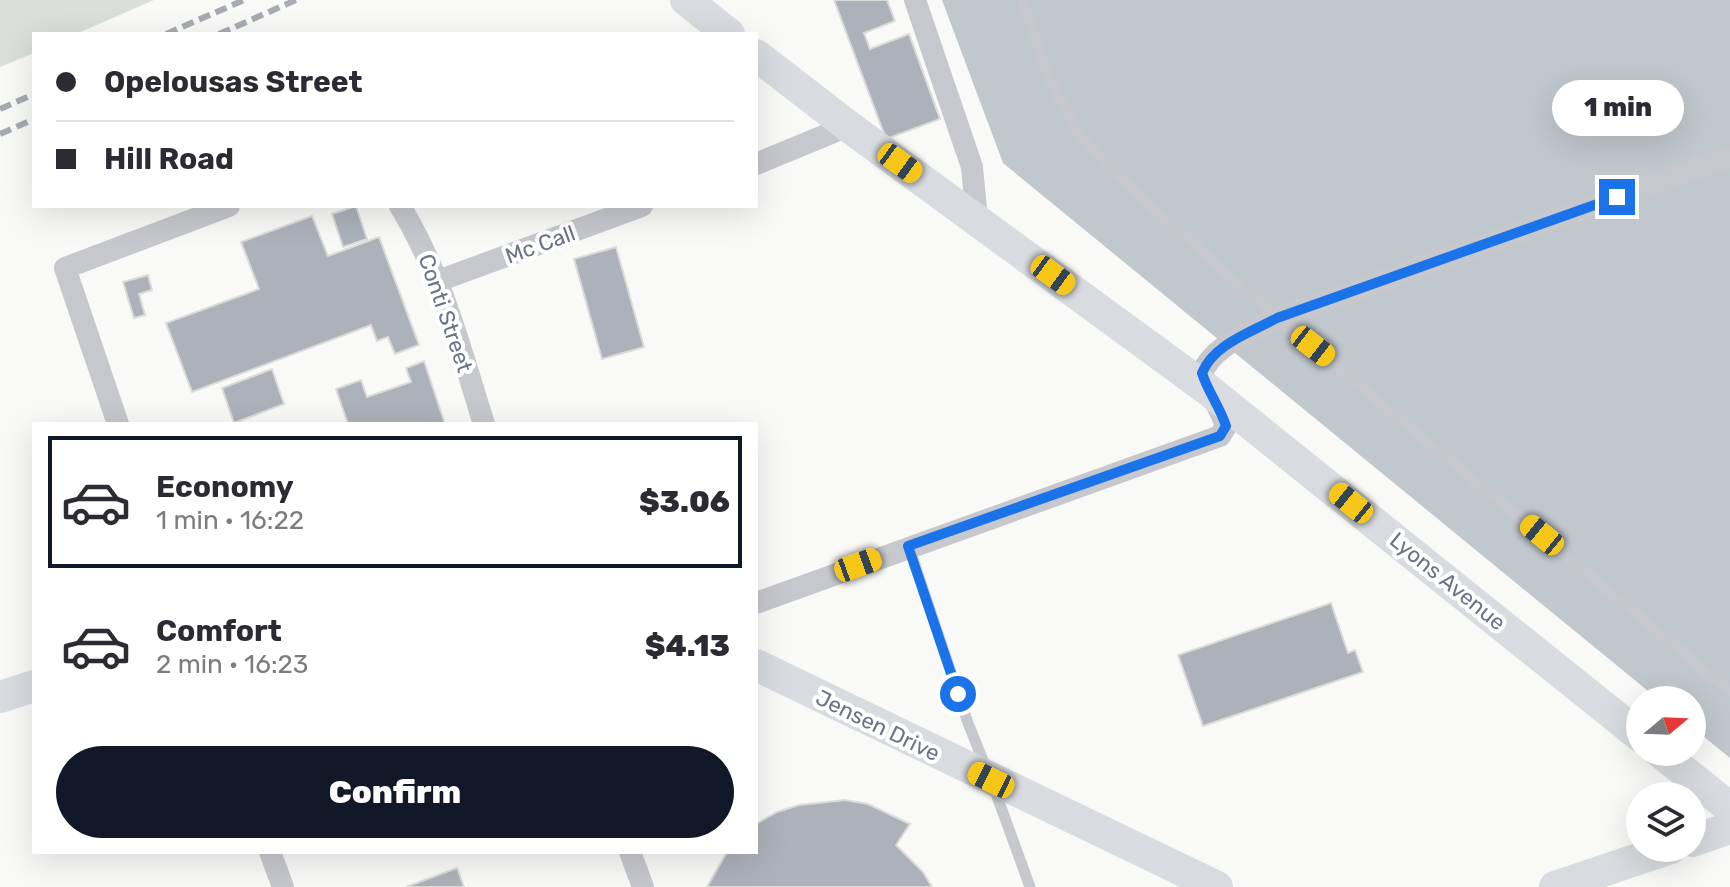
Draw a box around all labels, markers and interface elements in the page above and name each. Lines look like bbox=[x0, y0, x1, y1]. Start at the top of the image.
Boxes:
text: Opelousas Street bbox=[104, 64, 363, 100]
callout: 1 min bbox=[1551, 81, 1683, 137]
text: 1 min bbox=[1584, 92, 1652, 123]
car bbox=[874, 139, 926, 187]
text: Hill Road bbox=[104, 141, 234, 177]
route end bbox=[1599, 179, 1635, 215]
street label: Mc Call bbox=[501, 219, 579, 270]
street label: Conti Street bbox=[413, 250, 479, 376]
car bbox=[1027, 251, 1079, 299]
car bbox=[1287, 322, 1339, 370]
icon: car bbox=[60, 466, 132, 538]
text: Economy bbox=[156, 469, 294, 505]
car bbox=[1325, 479, 1377, 527]
text: $3.06 bbox=[639, 484, 730, 520]
text: 1 min · 16:22 bbox=[156, 505, 304, 536]
car bbox=[1516, 511, 1568, 559]
street label: Lyons Avenue bbox=[1384, 527, 1511, 636]
car bbox=[831, 546, 885, 584]
icon: car bbox=[60, 610, 132, 682]
text: Comfort bbox=[156, 613, 282, 649]
text: $4.13 bbox=[645, 628, 730, 664]
text: 2 min · 16:23 bbox=[156, 649, 308, 680]
route start bbox=[940, 676, 976, 712]
street label: Jensen Drive bbox=[811, 684, 944, 767]
north arrow bbox=[1626, 686, 1706, 766]
map controls bbox=[1626, 686, 1706, 862]
button: Confirm bbox=[56, 746, 734, 838]
car bbox=[964, 759, 1018, 801]
button: layers bbox=[1626, 782, 1706, 862]

